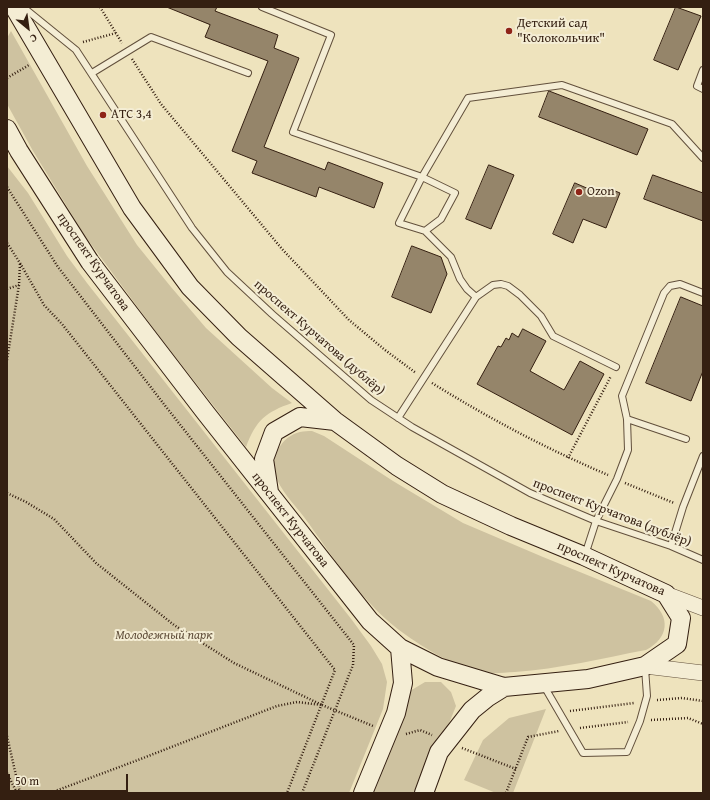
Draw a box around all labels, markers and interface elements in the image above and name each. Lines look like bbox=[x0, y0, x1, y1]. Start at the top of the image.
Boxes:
north arrow bbox=[8, 8, 48, 48]
place label: Детский сад "Колокольчик" bbox=[517, 16, 605, 47]
marker: Детский сад "Колокольчик" bbox=[504, 26, 514, 36]
text: С bbox=[27, 30, 40, 47]
place label: АТС 3,4 bbox=[111, 107, 152, 123]
marker: АТС 3,4 bbox=[98, 110, 108, 120]
place label: Ozon bbox=[587, 184, 615, 200]
marker: Ozon bbox=[574, 187, 584, 197]
street label: проспект Курчатова bbox=[53, 210, 133, 314]
street label: проспект Курчатова (дублёр) bbox=[250, 277, 388, 399]
street label: проспект Курчатова bbox=[248, 469, 332, 571]
street label: проспект Курчатова (дублёр) bbox=[531, 476, 693, 550]
street label: проспект Курчатова bbox=[555, 538, 667, 600]
park label: Молодежный парк bbox=[115, 628, 213, 644]
scale bar bbox=[10, 766, 130, 792]
text: 50 m bbox=[15, 772, 39, 789]

